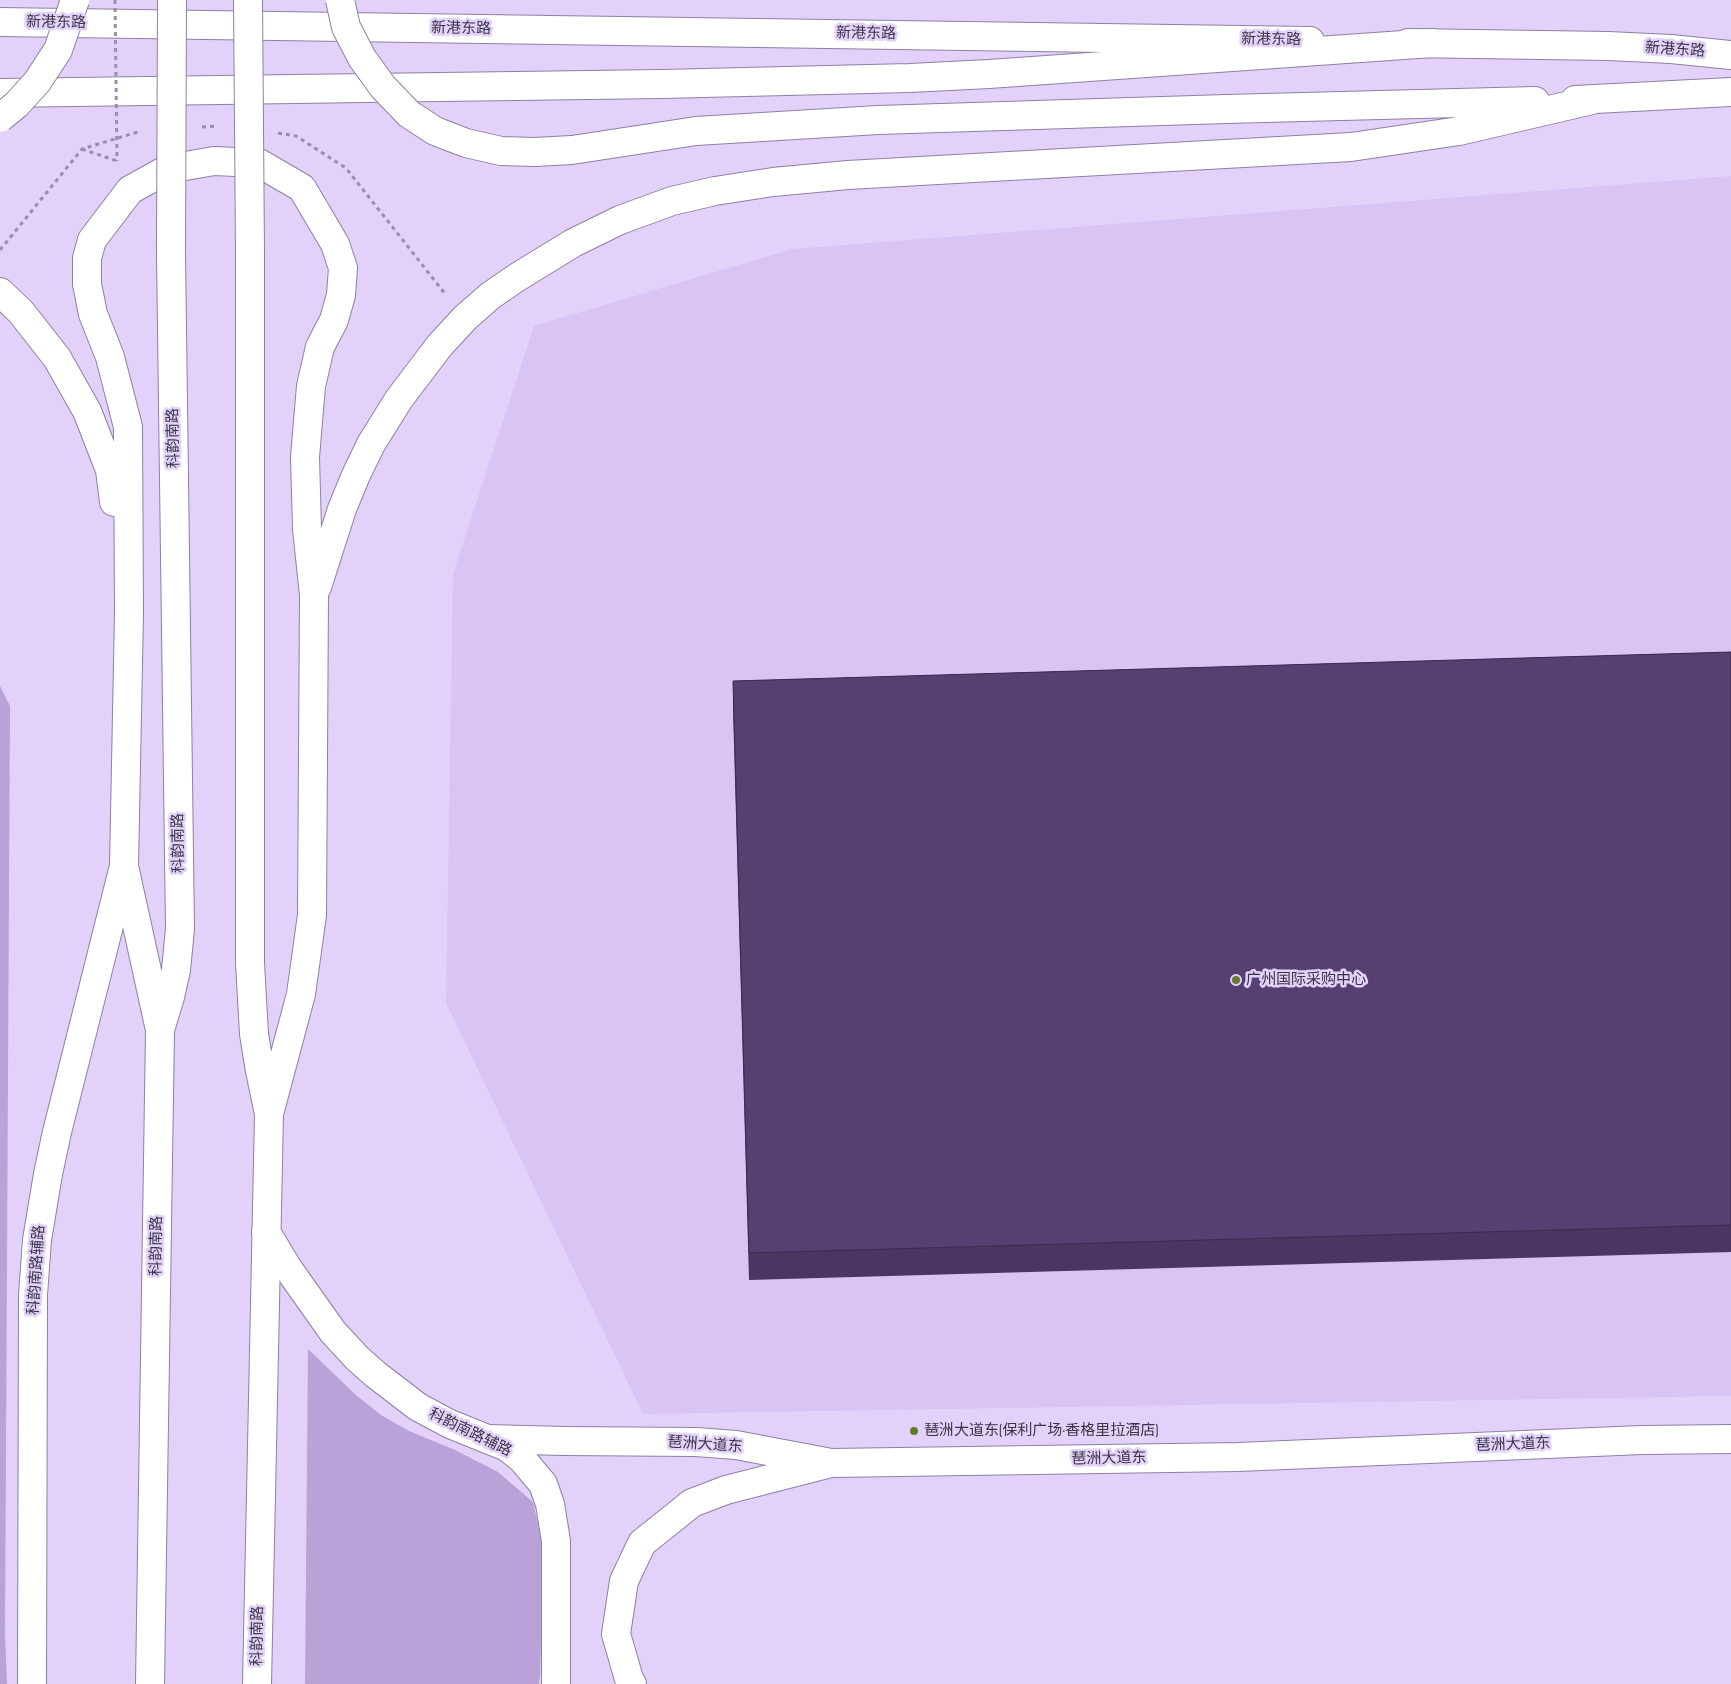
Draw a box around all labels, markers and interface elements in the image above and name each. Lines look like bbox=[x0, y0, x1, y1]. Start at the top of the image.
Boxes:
street label: 新港东路 bbox=[26, 13, 86, 33]
street label: 新港东路 bbox=[431, 19, 491, 39]
street label: 新港东路 bbox=[836, 24, 896, 44]
street label: 新港东路 bbox=[1241, 30, 1301, 50]
street label: 新港东路 bbox=[1644, 39, 1706, 61]
street label: 科韵南路 bbox=[164, 408, 184, 468]
street label: 科韵南路 bbox=[169, 813, 189, 873]
place label: 广州国际采购中心 bbox=[1246, 971, 1366, 989]
marker: 广州国际采购中心 bbox=[1230, 974, 1242, 986]
street label: 科韵南路 bbox=[147, 1216, 167, 1276]
street label: 科韵南路辅路 bbox=[25, 1224, 49, 1316]
street label: 科韵南路辅路 bbox=[426, 1405, 514, 1461]
place label: 琶洲大道东(保利广场·香格里拉酒店) bbox=[924, 1422, 1158, 1440]
marker: 琶洲大道东(保利广场·香格里拉酒店) bbox=[908, 1425, 920, 1437]
street label: 琶洲大道东 bbox=[667, 1433, 743, 1457]
street label: 琶洲大道东 bbox=[1475, 1435, 1551, 1455]
street label: 琶洲大道东 bbox=[1071, 1449, 1147, 1469]
street label: 科韵南路 bbox=[248, 1606, 268, 1666]

